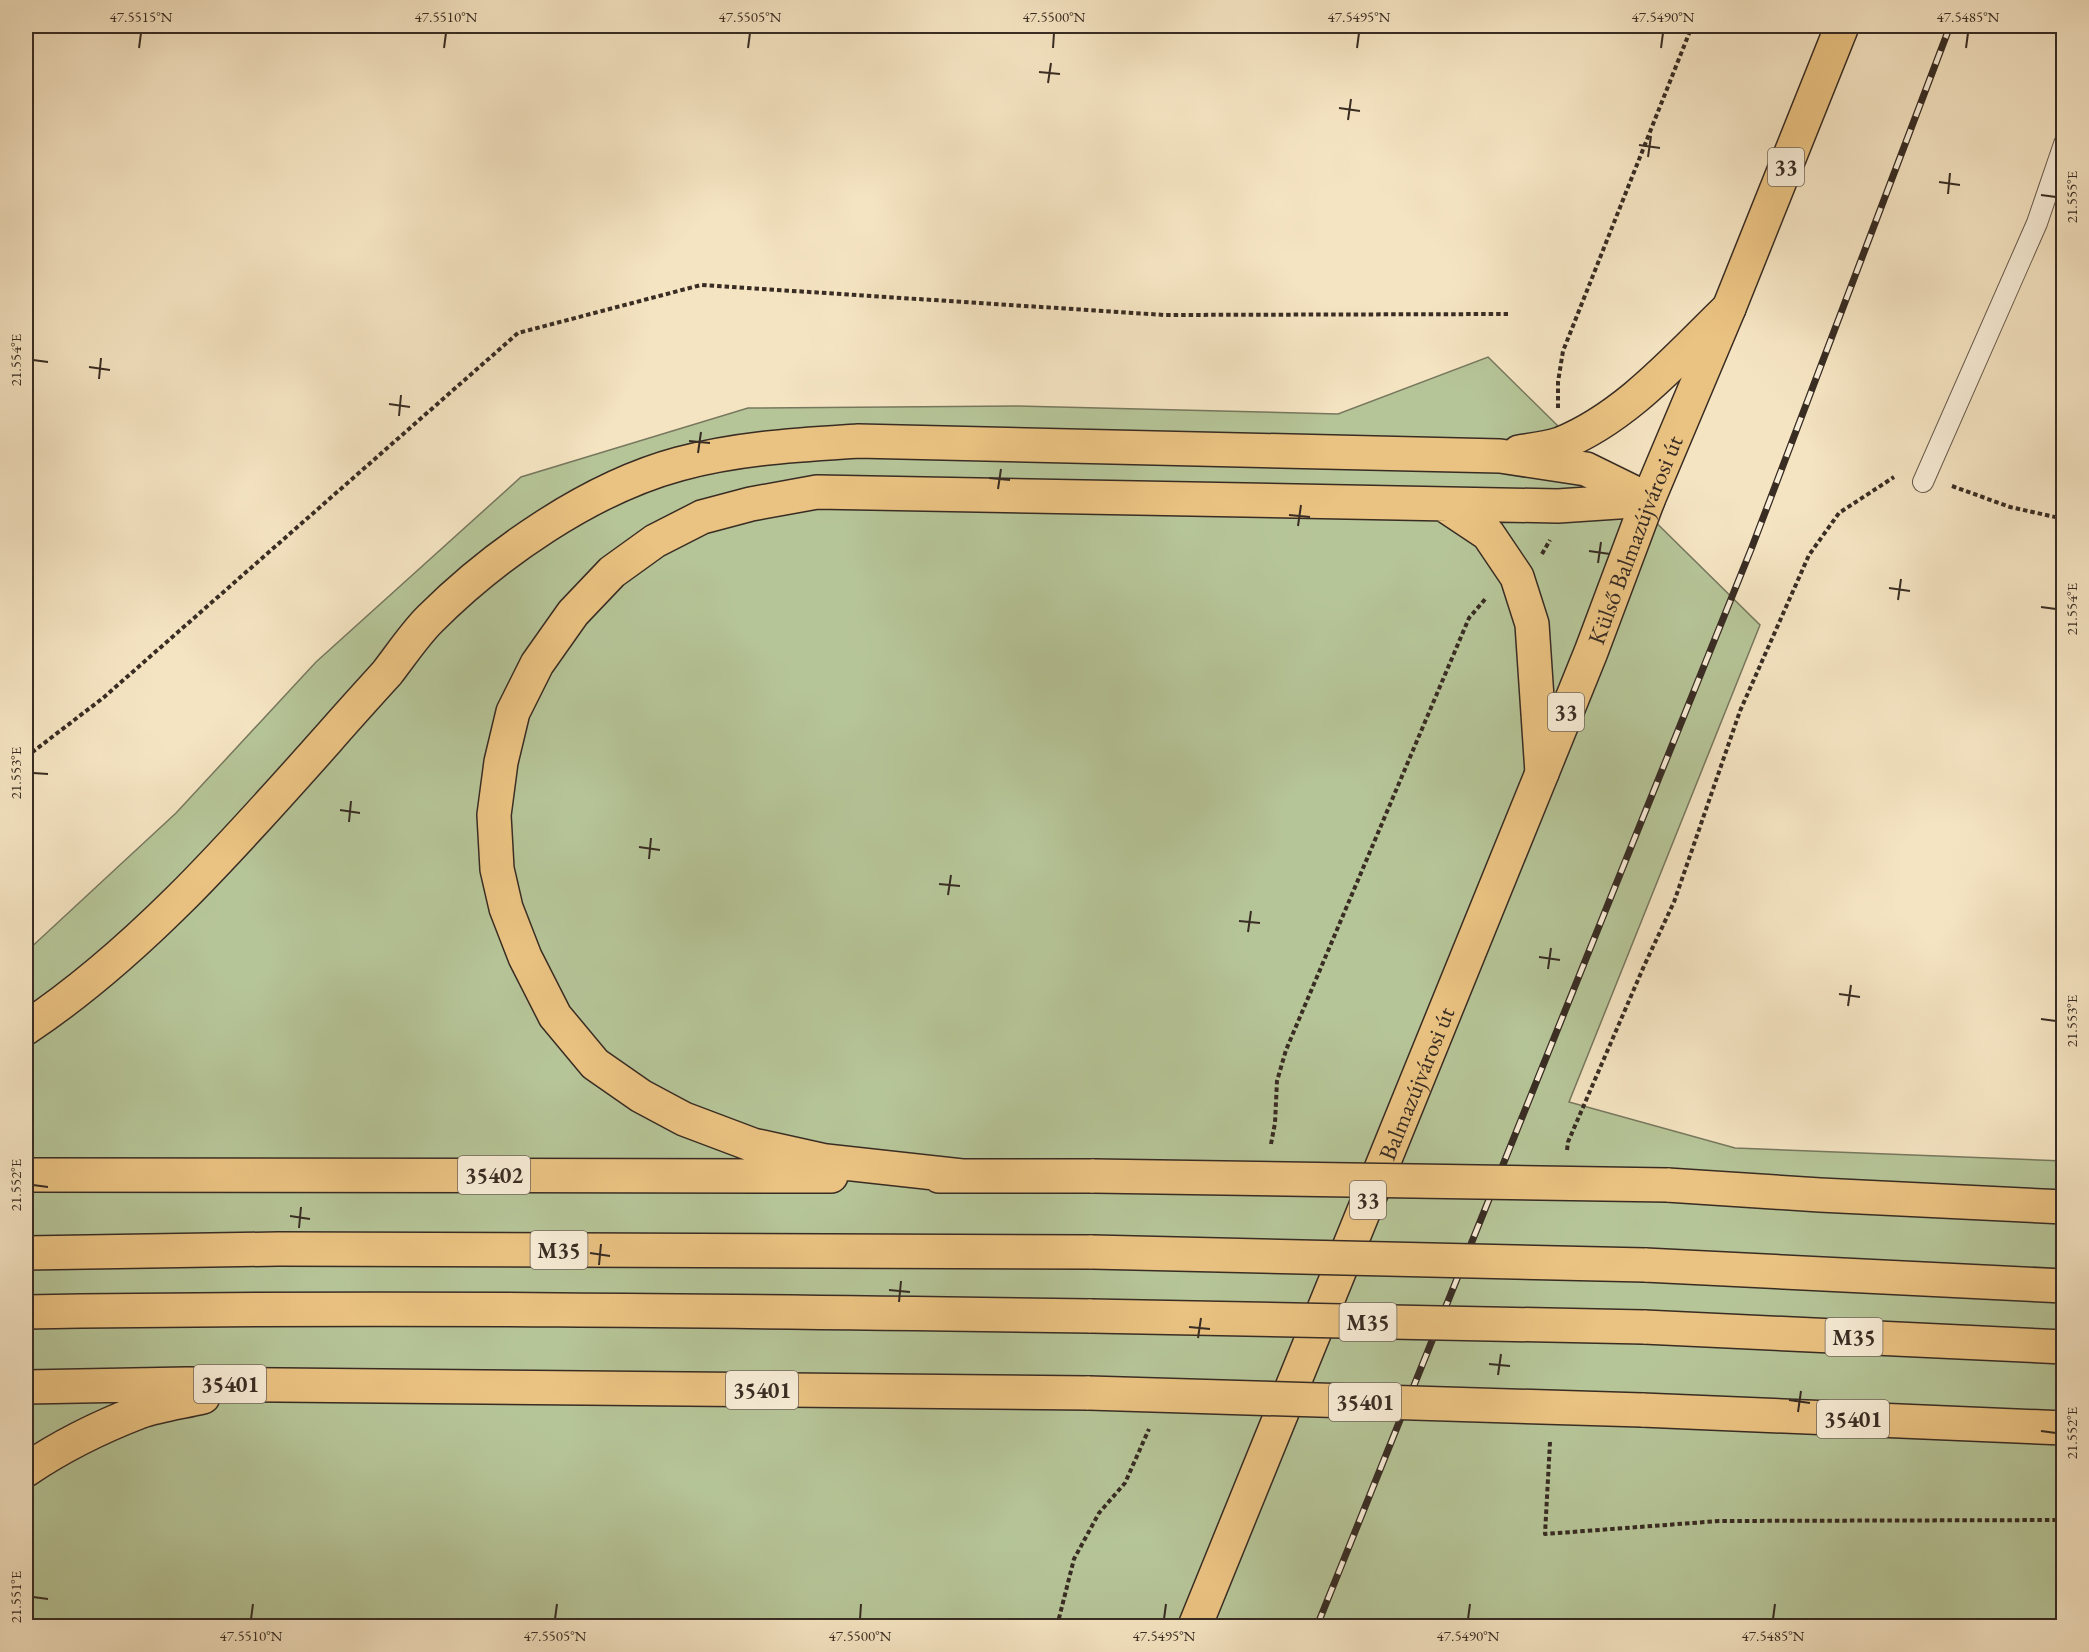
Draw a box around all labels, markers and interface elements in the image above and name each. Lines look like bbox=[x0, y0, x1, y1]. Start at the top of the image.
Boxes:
text: 47.5515°N bbox=[110, 7, 173, 26]
text: 47.5510°N bbox=[415, 7, 478, 26]
text: 47.5505°N bbox=[719, 7, 782, 26]
text: 47.5500°N bbox=[1023, 7, 1086, 26]
text: 47.5495°N bbox=[1328, 7, 1391, 26]
text: 47.5490°N bbox=[1632, 7, 1695, 26]
text: 47.5485°N bbox=[1937, 7, 2000, 26]
road number: 33 bbox=[1768, 148, 1804, 186]
text: 21.555°E bbox=[2062, 170, 2081, 223]
text: 21.554°E bbox=[6, 333, 25, 386]
street label: Külső Balmazújvárosi út bbox=[1580, 430, 1689, 648]
text: 21.554°E bbox=[2062, 582, 2081, 635]
road number: 33 bbox=[1548, 693, 1584, 731]
text: 21.553°E bbox=[6, 746, 25, 799]
text: 21.553°E bbox=[2062, 994, 2081, 1047]
street label: Balmazújvárosi út bbox=[1371, 1002, 1461, 1164]
road number: 35402 bbox=[458, 1156, 530, 1194]
text: 21.552°E bbox=[6, 1158, 25, 1211]
road number: 33 bbox=[1350, 1181, 1386, 1219]
road number: M35 bbox=[530, 1231, 588, 1269]
road number: M35 bbox=[1340, 1303, 1396, 1341]
road number: M35 bbox=[1826, 1318, 1882, 1356]
road number: 35401 bbox=[194, 1365, 266, 1403]
road number: 35401 bbox=[726, 1371, 798, 1409]
road number: 35401 bbox=[1329, 1383, 1401, 1421]
road number: 35401 bbox=[1817, 1400, 1889, 1438]
text: 21.552°E bbox=[2062, 1406, 2081, 1459]
text: 21.551°E bbox=[6, 1570, 25, 1623]
text: 47.5510°N bbox=[220, 1626, 283, 1645]
text: 47.5505°N bbox=[524, 1626, 587, 1645]
text: 47.5500°N bbox=[829, 1626, 892, 1645]
text: 47.5495°N bbox=[1133, 1626, 1196, 1645]
text: 47.5490°N bbox=[1437, 1626, 1500, 1645]
text: 47.5485°N bbox=[1742, 1626, 1805, 1645]

